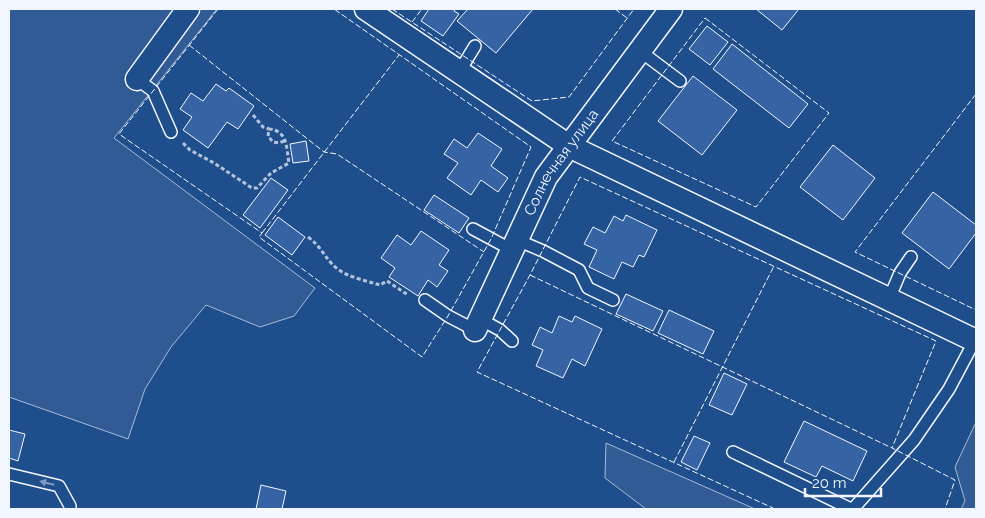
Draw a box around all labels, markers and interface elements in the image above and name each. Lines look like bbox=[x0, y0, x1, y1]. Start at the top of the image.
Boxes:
street label: Солнечная улица bbox=[520, 106, 602, 218]
scale bar bbox=[805, 466, 881, 498]
text: 20 m bbox=[812, 474, 847, 492]
one-way arrow bbox=[39, 479, 54, 487]

